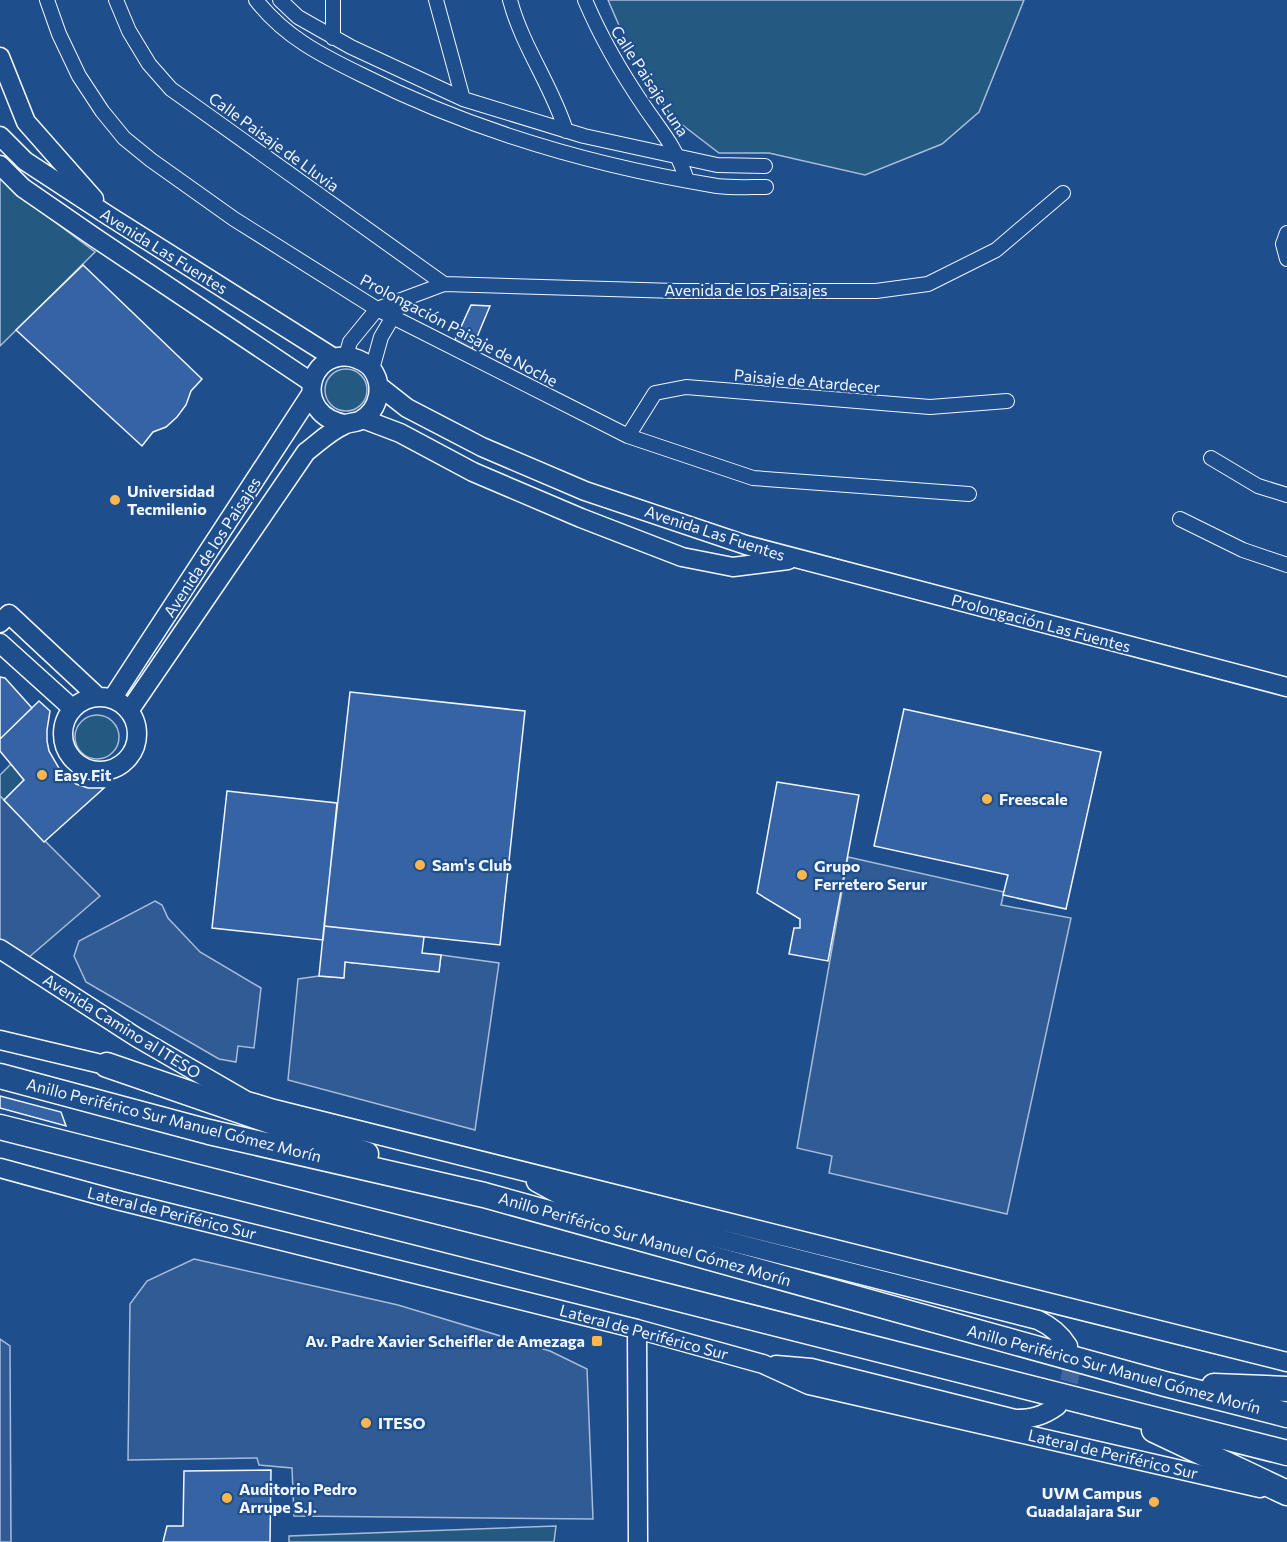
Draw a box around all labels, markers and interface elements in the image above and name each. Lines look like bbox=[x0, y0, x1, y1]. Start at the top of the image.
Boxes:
street label: Calle Paisaje Luna bbox=[608, 22, 693, 140]
street label: Calle Paisaje de Lluvia bbox=[205, 88, 343, 195]
street label: Avenida Las Fuentes bbox=[97, 204, 231, 297]
street label: Prolongación Paisaje de Noche bbox=[357, 269, 561, 390]
street label: Avenida de los Paisajes bbox=[664, 280, 828, 299]
street label: Paisaje de Atardecer bbox=[733, 365, 881, 396]
street label: Avenida de los Paisajes bbox=[159, 473, 264, 620]
place label: Universidad Tecmilenio bbox=[127, 481, 215, 518]
marker: Universidad Tecmilenio bbox=[108, 493, 122, 507]
street label: Avenida Las Fuentes bbox=[643, 501, 788, 564]
street label: Prolongación Las Fuentes bbox=[949, 589, 1133, 656]
place label: Easy Fit bbox=[54, 765, 112, 784]
marker: Easy Fit bbox=[35, 768, 49, 782]
place label: Freescale bbox=[999, 789, 1068, 808]
marker: Freescale bbox=[980, 792, 994, 806]
place label: Sam's Club bbox=[432, 855, 512, 874]
place label: Grupo Ferretero Serur bbox=[814, 856, 928, 893]
marker: Sam's Club bbox=[413, 858, 427, 872]
marker: Grupo Ferretero Serur bbox=[795, 868, 809, 882]
street label: Avenida Camino al ITESO bbox=[40, 969, 205, 1082]
street label: Anillo Periférico Sur Manuel Gómez Morín bbox=[25, 1074, 324, 1165]
street label: Lateral de Periférico Sur bbox=[86, 1182, 259, 1243]
street label: Anillo Periférico Sur Manuel Gómez Morín bbox=[497, 1188, 794, 1289]
street label: Lateral de Periférico Sur bbox=[558, 1300, 731, 1363]
street label: Anillo Periférico Sur Manuel Gómez Morín bbox=[965, 1320, 1263, 1417]
place label: Av. Padre Xavier Scheifler de Amezaga bbox=[305, 1331, 585, 1350]
marker: Av. Padre Xavier Scheifler de Amezaga bbox=[590, 1334, 604, 1348]
place label: ITESO bbox=[378, 1413, 426, 1432]
marker: ITESO bbox=[359, 1416, 373, 1430]
street label: Lateral de Periférico Sur bbox=[1026, 1425, 1200, 1482]
place label: Auditorio Pedro Arrupe S.J. bbox=[239, 1479, 358, 1516]
place label: UVM Campus Guadalajara Sur bbox=[1026, 1483, 1142, 1520]
marker: Auditorio Pedro Arrupe S.J. bbox=[220, 1491, 234, 1505]
marker: UVM Campus Guadalajara Sur bbox=[1147, 1495, 1161, 1509]

